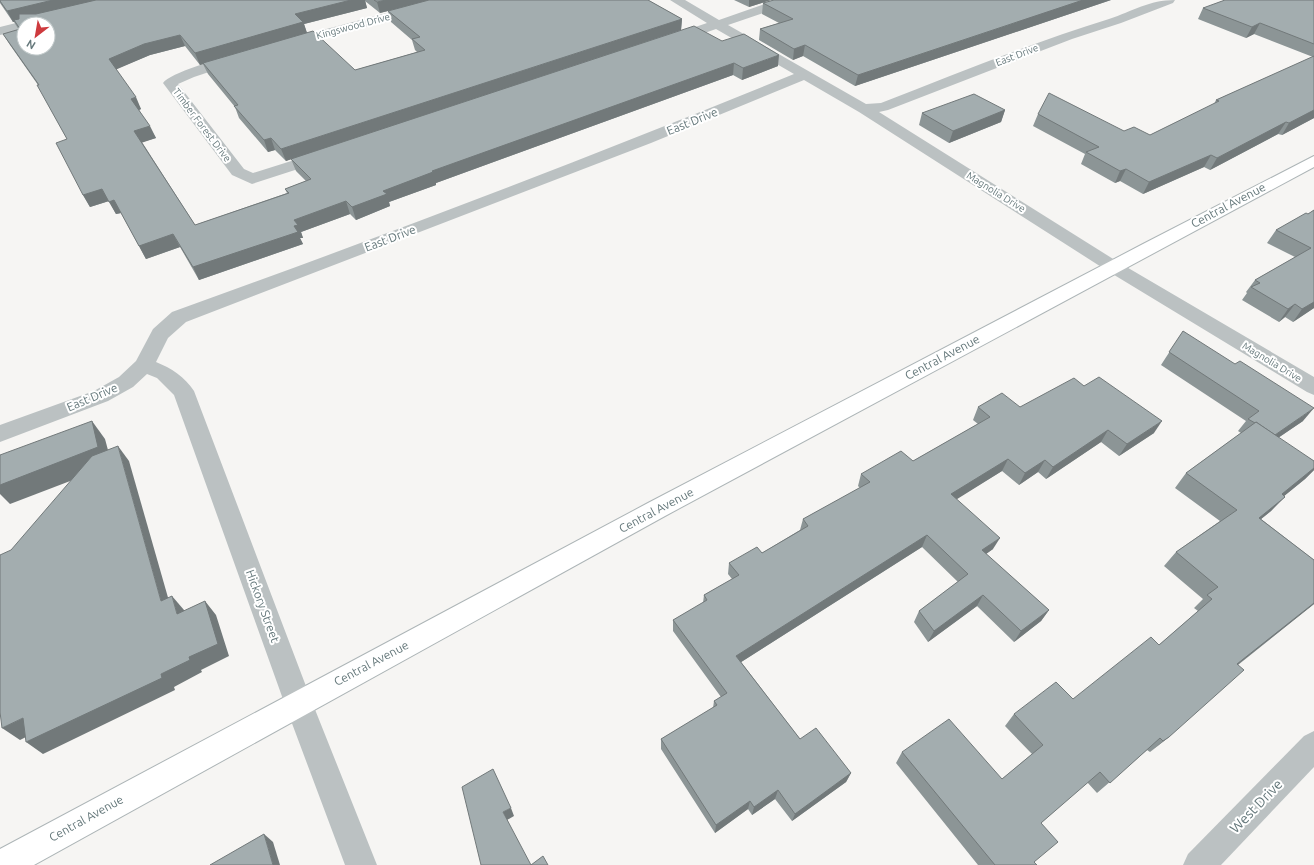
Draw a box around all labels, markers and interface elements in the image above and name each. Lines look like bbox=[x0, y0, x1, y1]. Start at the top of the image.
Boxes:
street label: Kingswood Drive bbox=[315, 11, 391, 41]
north arrow bbox=[16, 16, 56, 56]
text: N bbox=[24, 37, 37, 52]
street label: East Drive bbox=[994, 42, 1040, 68]
street label: Timber Forest Drive bbox=[171, 86, 233, 164]
street label: East Drive bbox=[665, 105, 719, 137]
street label: Magnolia Drive bbox=[965, 170, 1027, 214]
street label: Central Avenue bbox=[1188, 180, 1268, 230]
street label: East Drive bbox=[362, 222, 418, 254]
street label: Central Avenue bbox=[902, 332, 982, 382]
street label: Magnolia Drive bbox=[1240, 340, 1304, 384]
street label: East Drive bbox=[65, 380, 119, 414]
street label: Central Avenue bbox=[616, 485, 696, 535]
street label: Hickory Street bbox=[244, 568, 282, 644]
street label: Central Avenue bbox=[331, 638, 411, 688]
street label: West Drive bbox=[1227, 776, 1285, 836]
street label: Central Avenue bbox=[47, 792, 125, 844]

